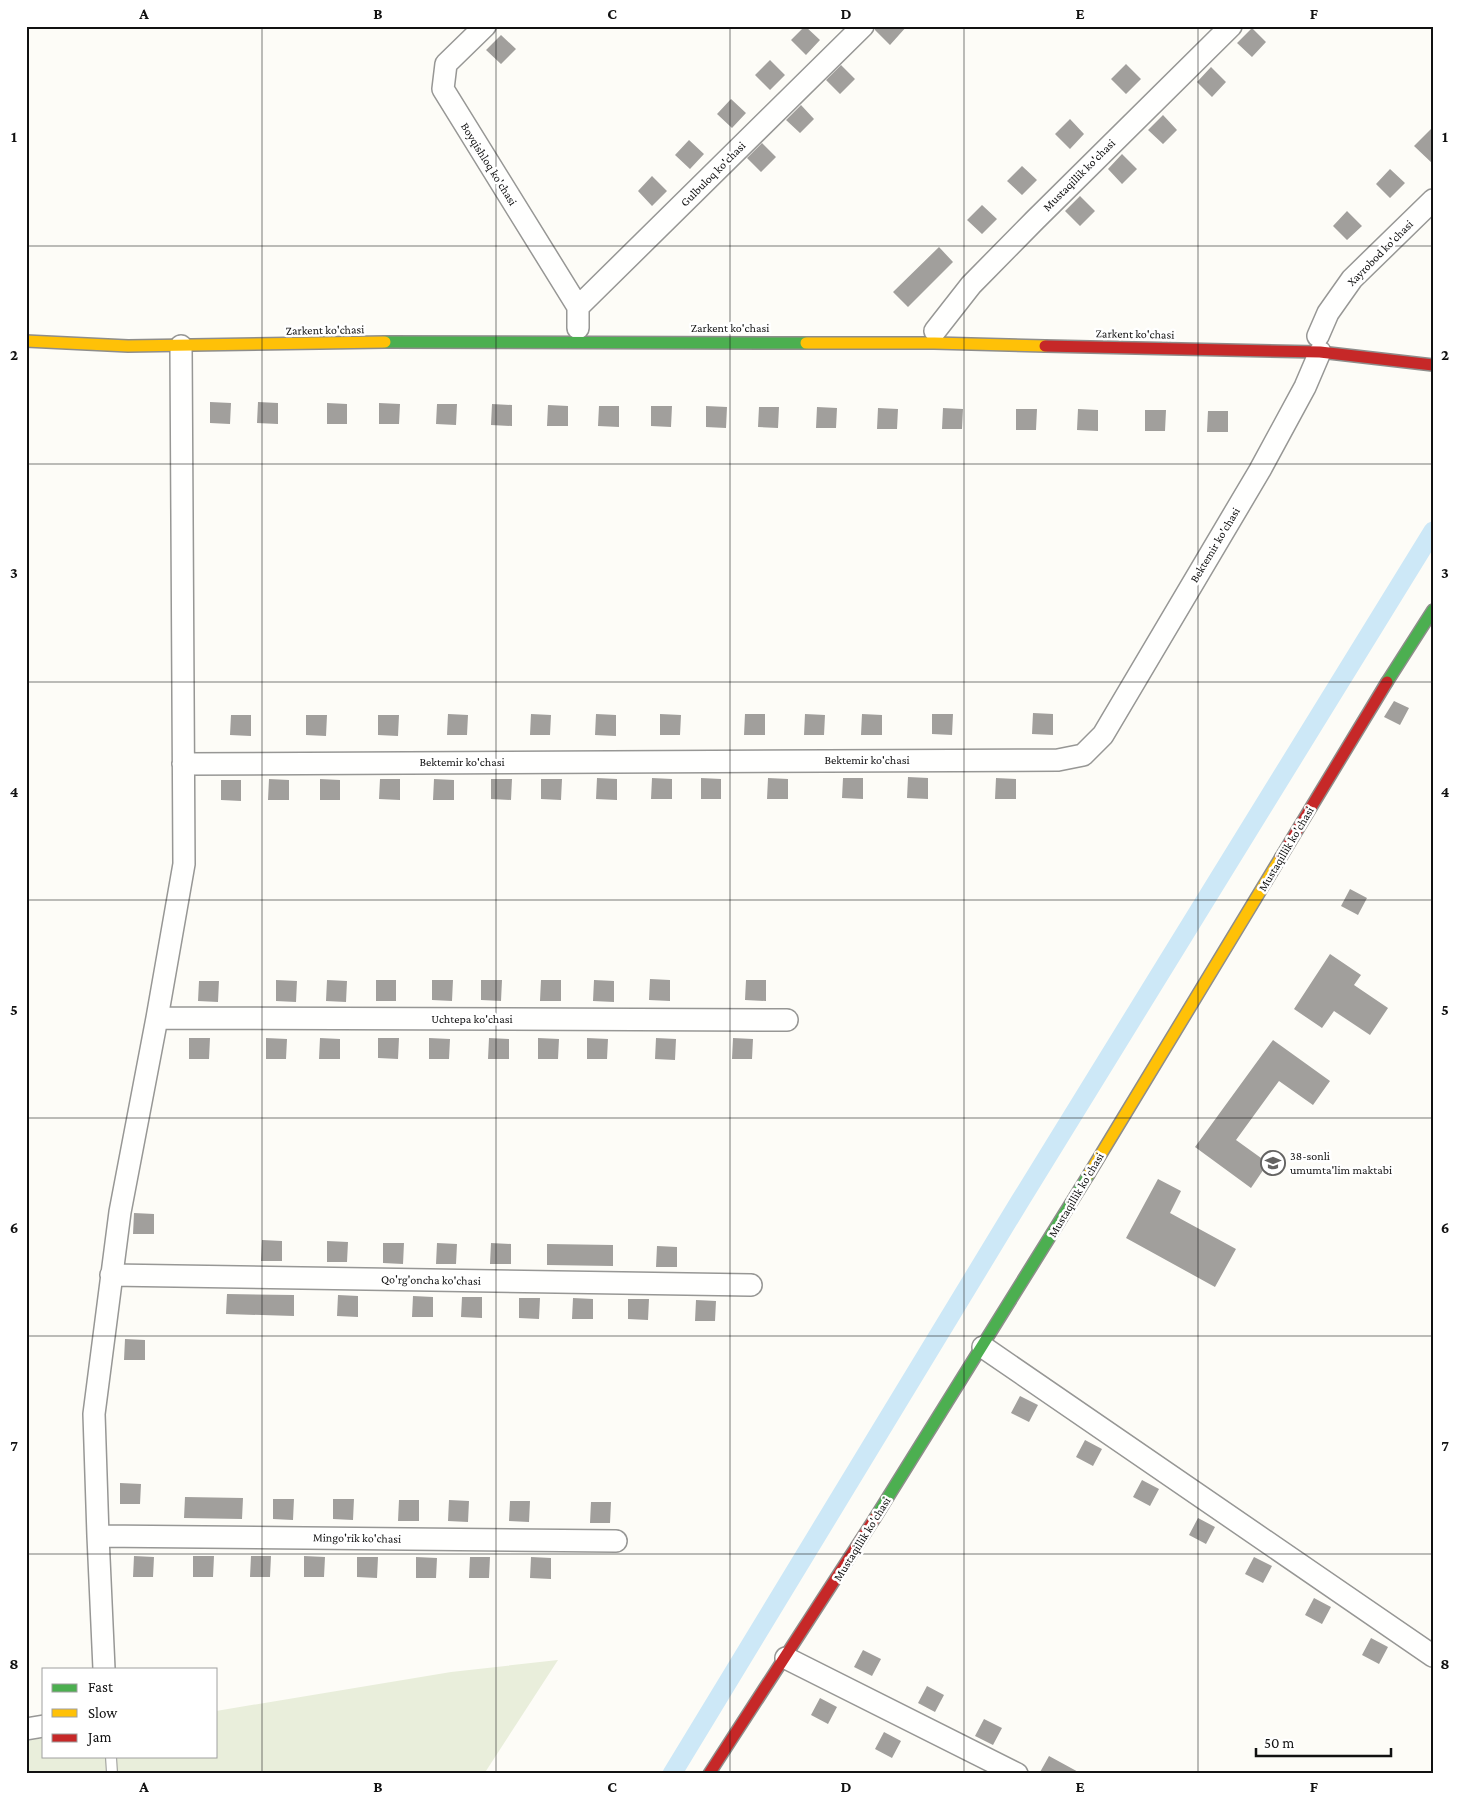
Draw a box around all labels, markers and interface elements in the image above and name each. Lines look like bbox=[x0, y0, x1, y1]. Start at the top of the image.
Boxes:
text: A bbox=[138, 5, 149, 22]
text: B bbox=[373, 5, 383, 22]
text: C bbox=[607, 5, 617, 22]
text: D bbox=[840, 5, 852, 22]
text: E bbox=[1075, 5, 1085, 22]
text: F bbox=[1310, 5, 1319, 22]
street label: Boyqishloq ko'chasi bbox=[458, 120, 520, 208]
text: 1 bbox=[11, 128, 17, 145]
text: 1 bbox=[1442, 128, 1448, 145]
street label: Mustaqillik ko'chasi bbox=[1040, 136, 1118, 214]
street label: Gulbuloq ko'chasi bbox=[678, 139, 748, 209]
street label: Xayrobod ko'chasi bbox=[1344, 217, 1416, 289]
street label: Zarkent ko'chasi bbox=[691, 321, 769, 335]
street label: Zarkent ko'chasi bbox=[286, 322, 364, 338]
street label: Zarkent ko'chasi bbox=[1096, 326, 1174, 342]
text: 2 bbox=[10, 346, 18, 363]
text: 2 bbox=[1441, 346, 1449, 363]
street label: Bektemir ko'chasi bbox=[1187, 505, 1243, 585]
text: 3 bbox=[10, 564, 18, 581]
text: 3 bbox=[1441, 564, 1449, 581]
street label: Bektemir ko'chasi bbox=[824, 753, 910, 767]
street label: Bektemir ko'chasi bbox=[419, 755, 505, 769]
text: 4 bbox=[10, 783, 19, 800]
text: 4 bbox=[1441, 783, 1450, 800]
street label: Mustaqillik ko'chasi bbox=[1255, 804, 1317, 894]
text: 5 bbox=[10, 1001, 18, 1018]
text: 5 bbox=[1441, 1001, 1449, 1018]
street label: Uchtepa ko'chasi bbox=[431, 1012, 513, 1026]
place label: 38-sonli umumta'lim maktabi bbox=[1290, 1149, 1392, 1177]
street label: Mustaqillik ko'chasi bbox=[1045, 1150, 1107, 1240]
school or university icon: 38-sonli umumta'lim maktabi bbox=[1260, 1150, 1286, 1176]
text: 6 bbox=[10, 1219, 18, 1236]
text: 6 bbox=[1441, 1219, 1449, 1236]
street label: Qo'rg'oncha ko'chasi bbox=[381, 1272, 481, 1288]
text: 7 bbox=[10, 1437, 18, 1454]
text: 7 bbox=[1441, 1437, 1449, 1454]
street label: Mustaqillik ko'chasi bbox=[831, 1494, 893, 1584]
street label: Mingo'rik ko'chasi bbox=[313, 1530, 401, 1546]
text: 8 bbox=[9, 1655, 19, 1672]
text: 8 bbox=[1440, 1655, 1450, 1672]
legend bbox=[42, 1668, 218, 1758]
text: Fast bbox=[88, 1679, 114, 1695]
text: Slow bbox=[88, 1705, 118, 1721]
scale bar bbox=[1256, 1725, 1392, 1757]
text: Jam bbox=[86, 1729, 111, 1746]
text: 50 m bbox=[1264, 1735, 1294, 1751]
text: A bbox=[138, 1778, 149, 1795]
text: B bbox=[373, 1778, 383, 1795]
text: C bbox=[607, 1778, 617, 1795]
text: D bbox=[840, 1778, 852, 1795]
text: E bbox=[1075, 1778, 1085, 1795]
text: F bbox=[1310, 1778, 1319, 1795]

